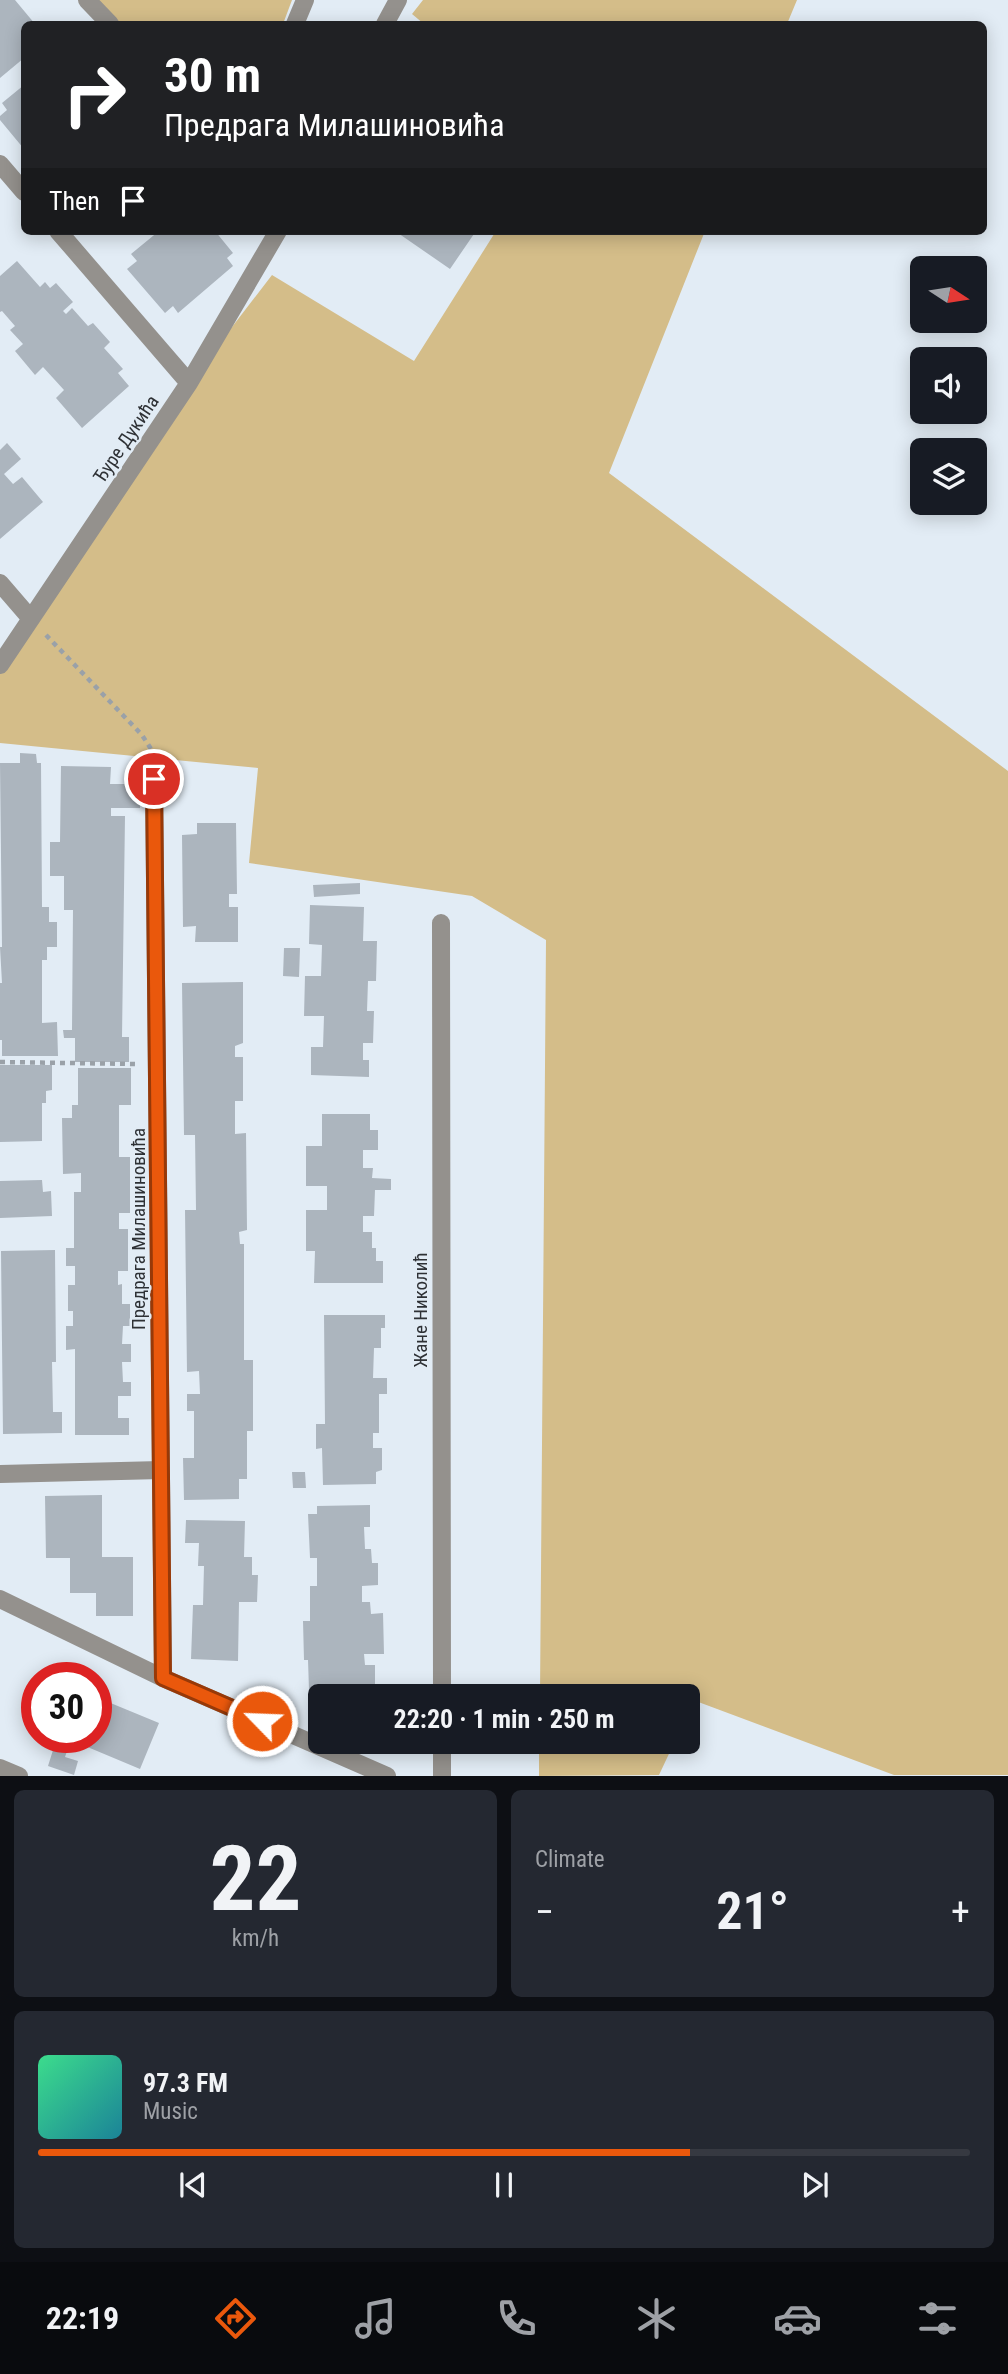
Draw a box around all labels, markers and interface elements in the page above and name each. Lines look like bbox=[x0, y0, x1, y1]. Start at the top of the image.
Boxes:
text: 30 m bbox=[164, 47, 261, 104]
icon: right bbox=[49, 49, 140, 140]
text: Предрага Милашиновића bbox=[164, 106, 504, 144]
icon: arrive bbox=[114, 182, 152, 220]
text: Then bbox=[49, 186, 100, 216]
north arrow bbox=[910, 256, 987, 332]
map controls bbox=[910, 256, 987, 515]
button: sound bbox=[910, 347, 987, 424]
street label: Ђуре Дукића bbox=[88, 391, 164, 487]
button: layers bbox=[910, 438, 987, 515]
pin bbox=[124, 749, 184, 809]
icon: arrive bbox=[135, 760, 173, 798]
street label: Предрага Милашиновића bbox=[127, 1128, 150, 1330]
street label: Жане Николић bbox=[409, 1252, 432, 1368]
speed limit sign: 30 bbox=[21, 1662, 112, 1753]
position arrow bbox=[225, 1684, 299, 1758]
text: 22:20 · 1 min · 250 m bbox=[394, 1704, 614, 1734]
text: 22 bbox=[210, 1826, 301, 1932]
text: Climate bbox=[535, 1846, 605, 1873]
text: 21° bbox=[716, 1881, 789, 1942]
text: − bbox=[535, 1890, 554, 1934]
text: + bbox=[951, 1890, 970, 1934]
text: km/h bbox=[232, 1925, 279, 1952]
text: 97.3 FM bbox=[143, 2068, 228, 2098]
text: Music bbox=[143, 2098, 198, 2125]
icon: previous bbox=[174, 2166, 212, 2204]
icon: pause bbox=[485, 2166, 523, 2204]
icon: next bbox=[796, 2166, 834, 2204]
icon: directions bbox=[211, 2294, 260, 2343]
icon: music bbox=[351, 2294, 400, 2343]
icon: phone bbox=[492, 2294, 541, 2343]
icon: climate bbox=[632, 2294, 681, 2343]
icon: car bbox=[773, 2294, 822, 2343]
icon: filters bbox=[913, 2294, 962, 2343]
text: 22:19 bbox=[46, 2299, 119, 2337]

